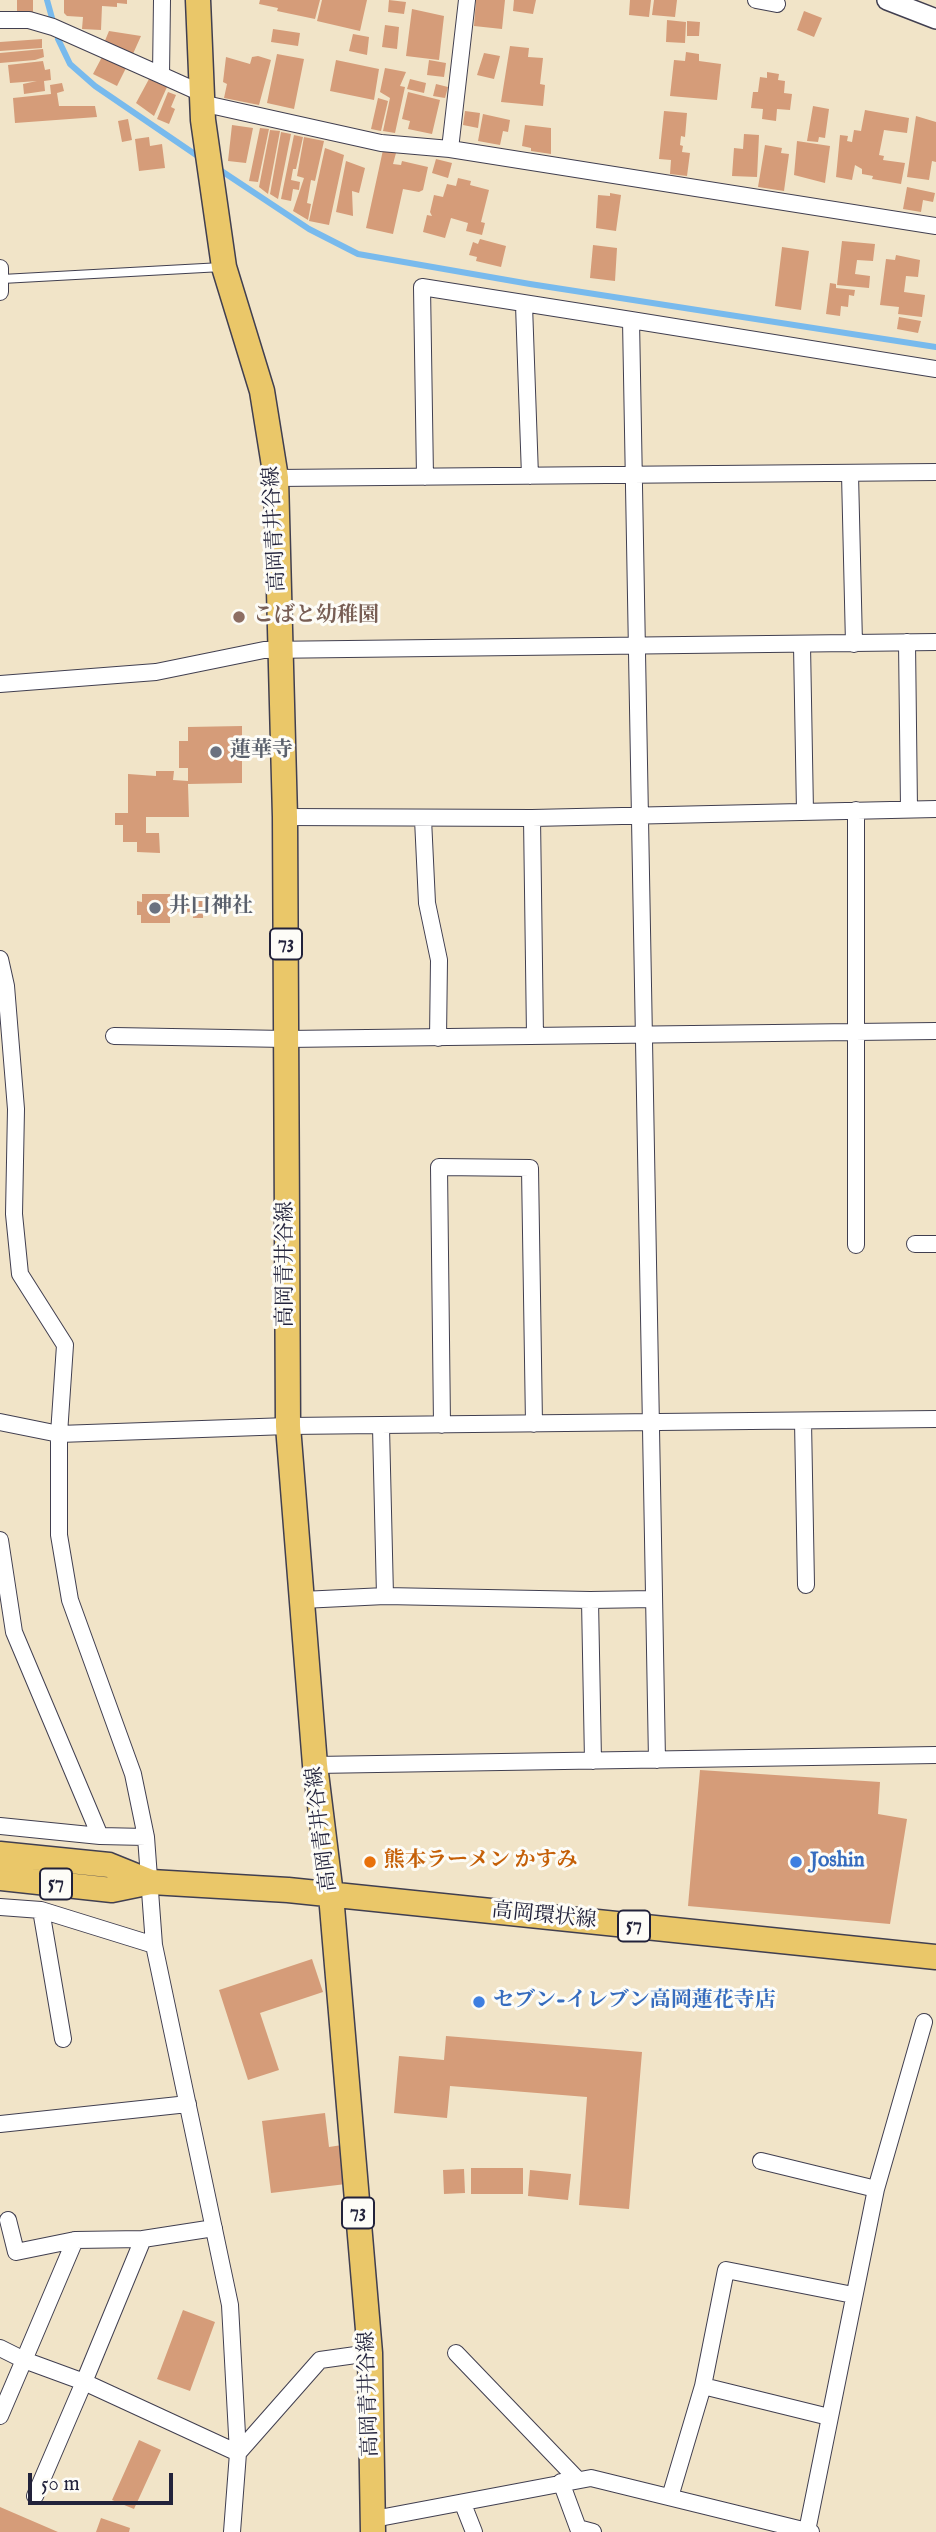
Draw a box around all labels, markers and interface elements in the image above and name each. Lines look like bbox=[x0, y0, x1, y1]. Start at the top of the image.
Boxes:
street label: 高岡青井谷線 bbox=[260, 465, 292, 593]
place label: こばと幼稚園 bbox=[253, 604, 379, 630]
marker: こばと幼稚園 bbox=[231, 609, 247, 625]
place label: 蓮華寺 bbox=[230, 739, 293, 765]
marker: 蓮華寺 bbox=[208, 744, 224, 760]
place label: 井口神社 bbox=[169, 895, 253, 921]
marker: 井口神社 bbox=[147, 900, 163, 916]
road number: 73 bbox=[270, 928, 302, 960]
street label: 高岡青井谷線 bbox=[274, 1201, 300, 1327]
street label: 高岡青井谷線 bbox=[303, 1765, 343, 1893]
place label: 熊本ラーメン かすみ bbox=[384, 1849, 578, 1875]
place label: Joshin bbox=[810, 1849, 865, 1875]
marker: 熊本ラーメン かすみ bbox=[362, 1854, 378, 1870]
marker: Joshin bbox=[788, 1854, 804, 1870]
road number: 57 bbox=[40, 1868, 72, 1900]
street label: 高岡環状線 bbox=[490, 1899, 598, 1935]
road number: 57 bbox=[618, 1910, 650, 1942]
place label: セブン-イレブン高岡蓮花寺店 bbox=[493, 1989, 776, 2015]
marker: セブン-イレブン高岡蓮花寺店 bbox=[471, 1994, 487, 2010]
road number: 73 bbox=[342, 2198, 374, 2228]
street label: 高岡青井谷線 bbox=[355, 2331, 385, 2457]
scale bar bbox=[32, 2458, 177, 2502]
text: 50 m bbox=[41, 2471, 80, 2498]

